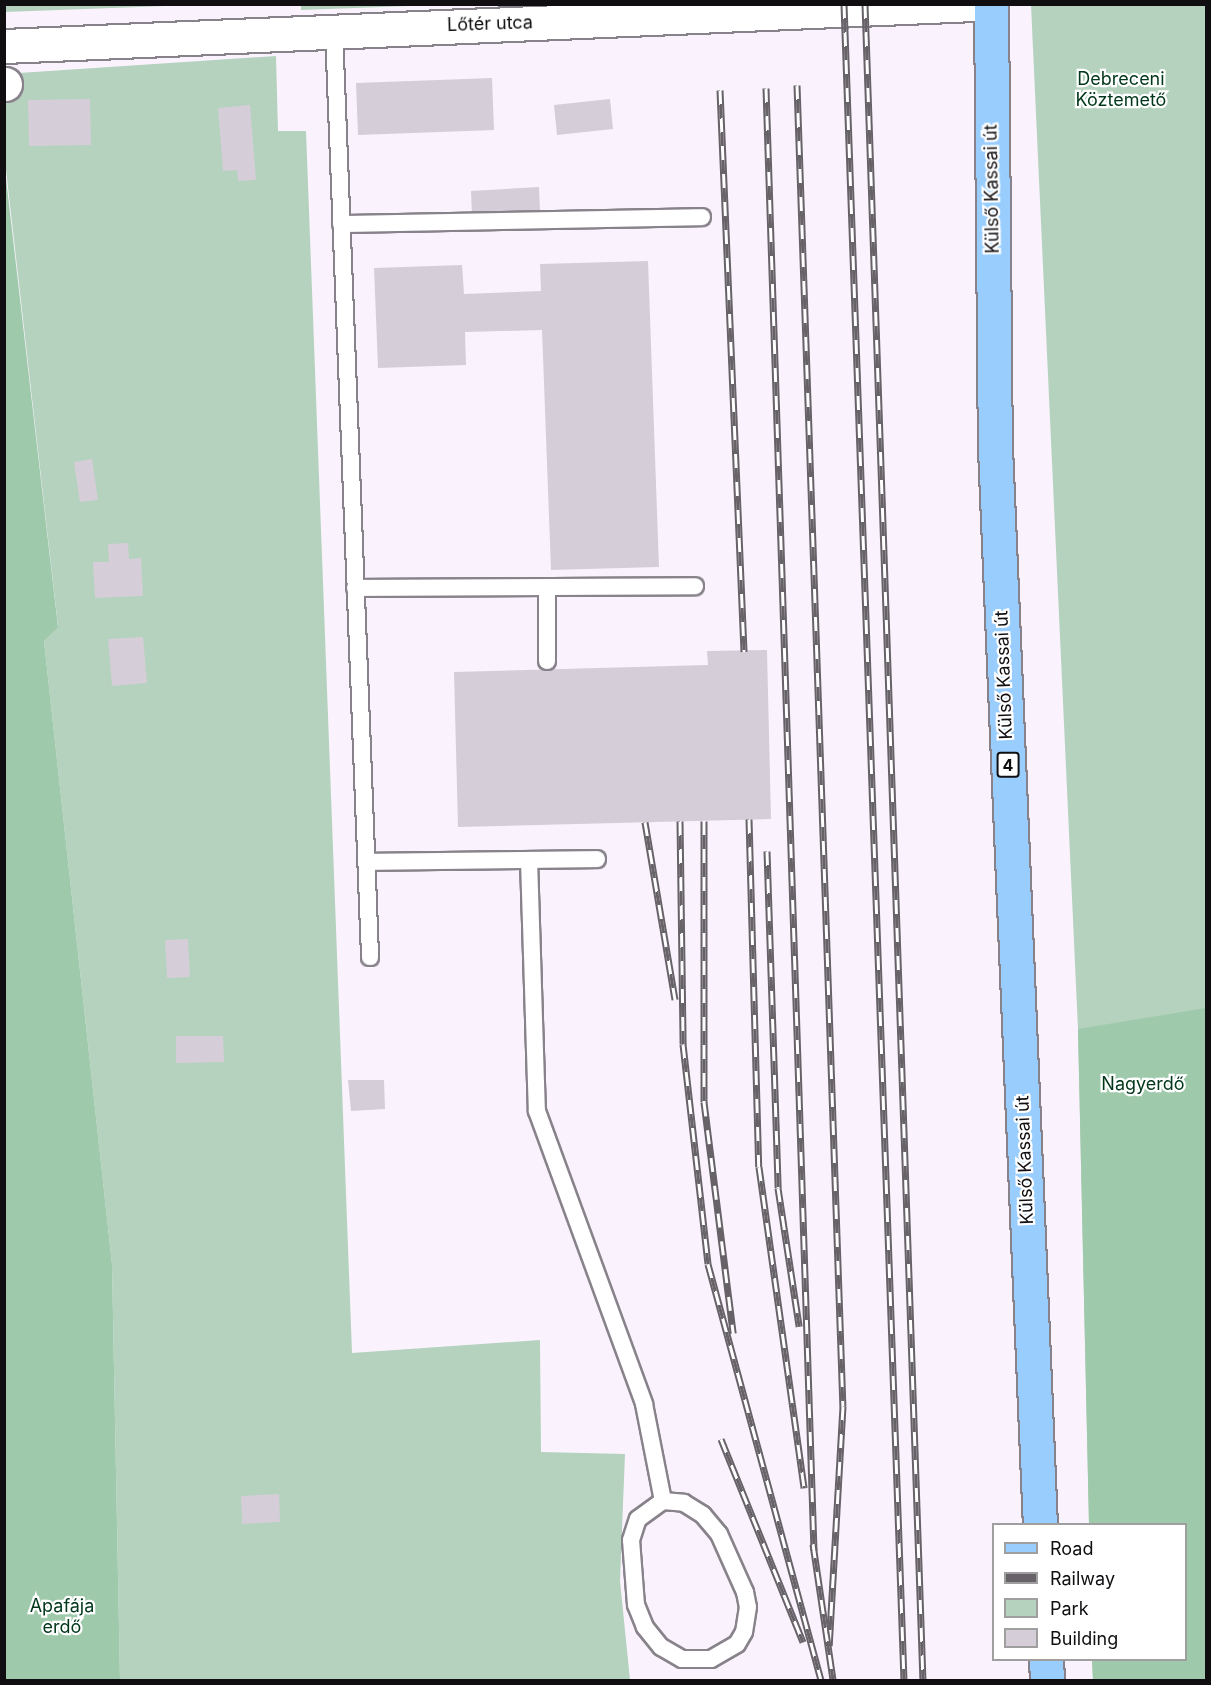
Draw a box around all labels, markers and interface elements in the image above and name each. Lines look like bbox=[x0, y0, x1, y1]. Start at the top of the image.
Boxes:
street label: Lőtér utca bbox=[447, 12, 533, 36]
park label: Debreceni Köztemető bbox=[1076, 69, 1166, 112]
street label: Külső Kassai út bbox=[980, 124, 1004, 254]
street label: Külső Kassai út bbox=[991, 610, 1017, 740]
road number: 4 bbox=[996, 752, 1020, 778]
park label: Nagyerdő bbox=[1101, 1073, 1185, 1095]
street label: Külső Kassai út bbox=[1012, 1095, 1038, 1225]
legend bbox=[992, 1523, 1187, 1661]
text: Road bbox=[1050, 1538, 1093, 1559]
text: Railway bbox=[1050, 1568, 1115, 1589]
park label: Apafája erdő bbox=[30, 1596, 94, 1638]
text: Park bbox=[1050, 1598, 1089, 1619]
text: Building bbox=[1050, 1628, 1118, 1649]

